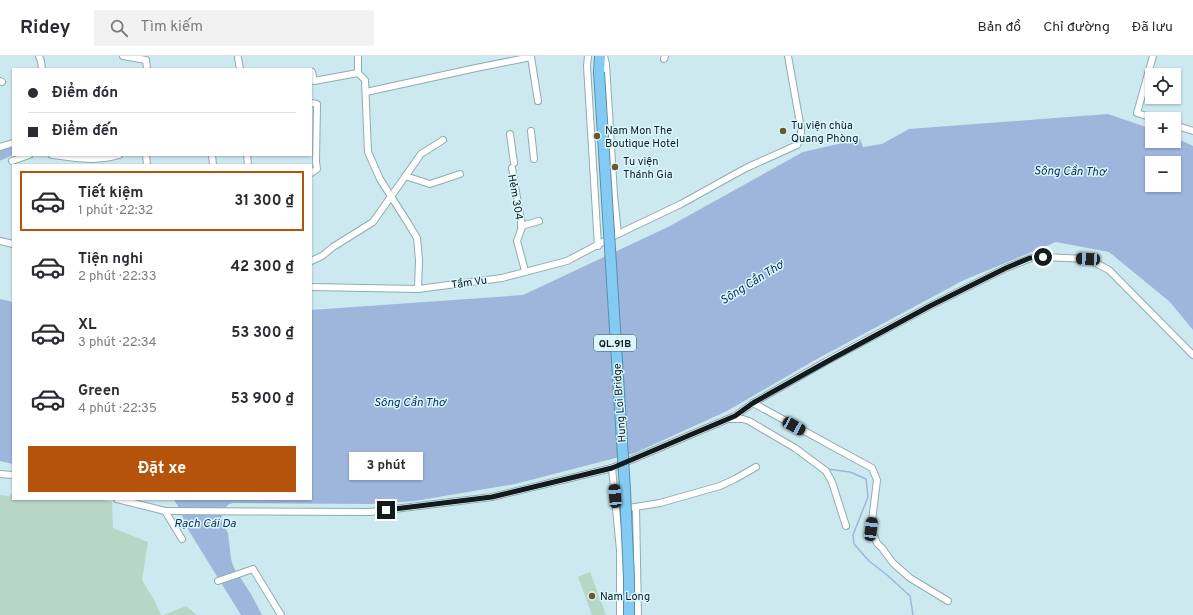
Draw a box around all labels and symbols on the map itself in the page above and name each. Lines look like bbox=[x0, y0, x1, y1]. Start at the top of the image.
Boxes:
place label: Tu viện chùa Quang Phòng bbox=[791, 119, 858, 146]
place label: Nam Mon The Boutique Hotel bbox=[605, 124, 679, 151]
marker: Tu viện chùa Quang Phòng bbox=[778, 126, 788, 136]
marker: Nam Mon The Boutique Hotel bbox=[592, 131, 602, 141]
place label: Tu viện Thánh Gia bbox=[623, 155, 673, 182]
marker: Tu viện Thánh Gia bbox=[610, 162, 620, 172]
water label: Sông Cần Thơ bbox=[1034, 163, 1108, 181]
street label: Hẻm 304 bbox=[504, 173, 526, 221]
route start bbox=[1034, 248, 1052, 266]
car bbox=[1076, 252, 1100, 266]
water label: Sông Cần Thơ bbox=[718, 256, 789, 309]
street label: Tầm Vu bbox=[450, 274, 488, 292]
road number: QL.91B bbox=[594, 335, 636, 351]
street label: Hung Loi Bridge bbox=[610, 363, 630, 443]
water label: Sông Cần Thơ bbox=[374, 395, 447, 411]
car bbox=[781, 415, 807, 437]
callout: 3 phút bbox=[349, 452, 423, 480]
car bbox=[608, 484, 622, 508]
route end bbox=[377, 501, 395, 519]
water label: Rạch Cái Da bbox=[174, 516, 237, 532]
car bbox=[864, 516, 878, 542]
place label: Nam Long bbox=[600, 590, 650, 604]
marker: Nam Long bbox=[587, 591, 597, 601]

